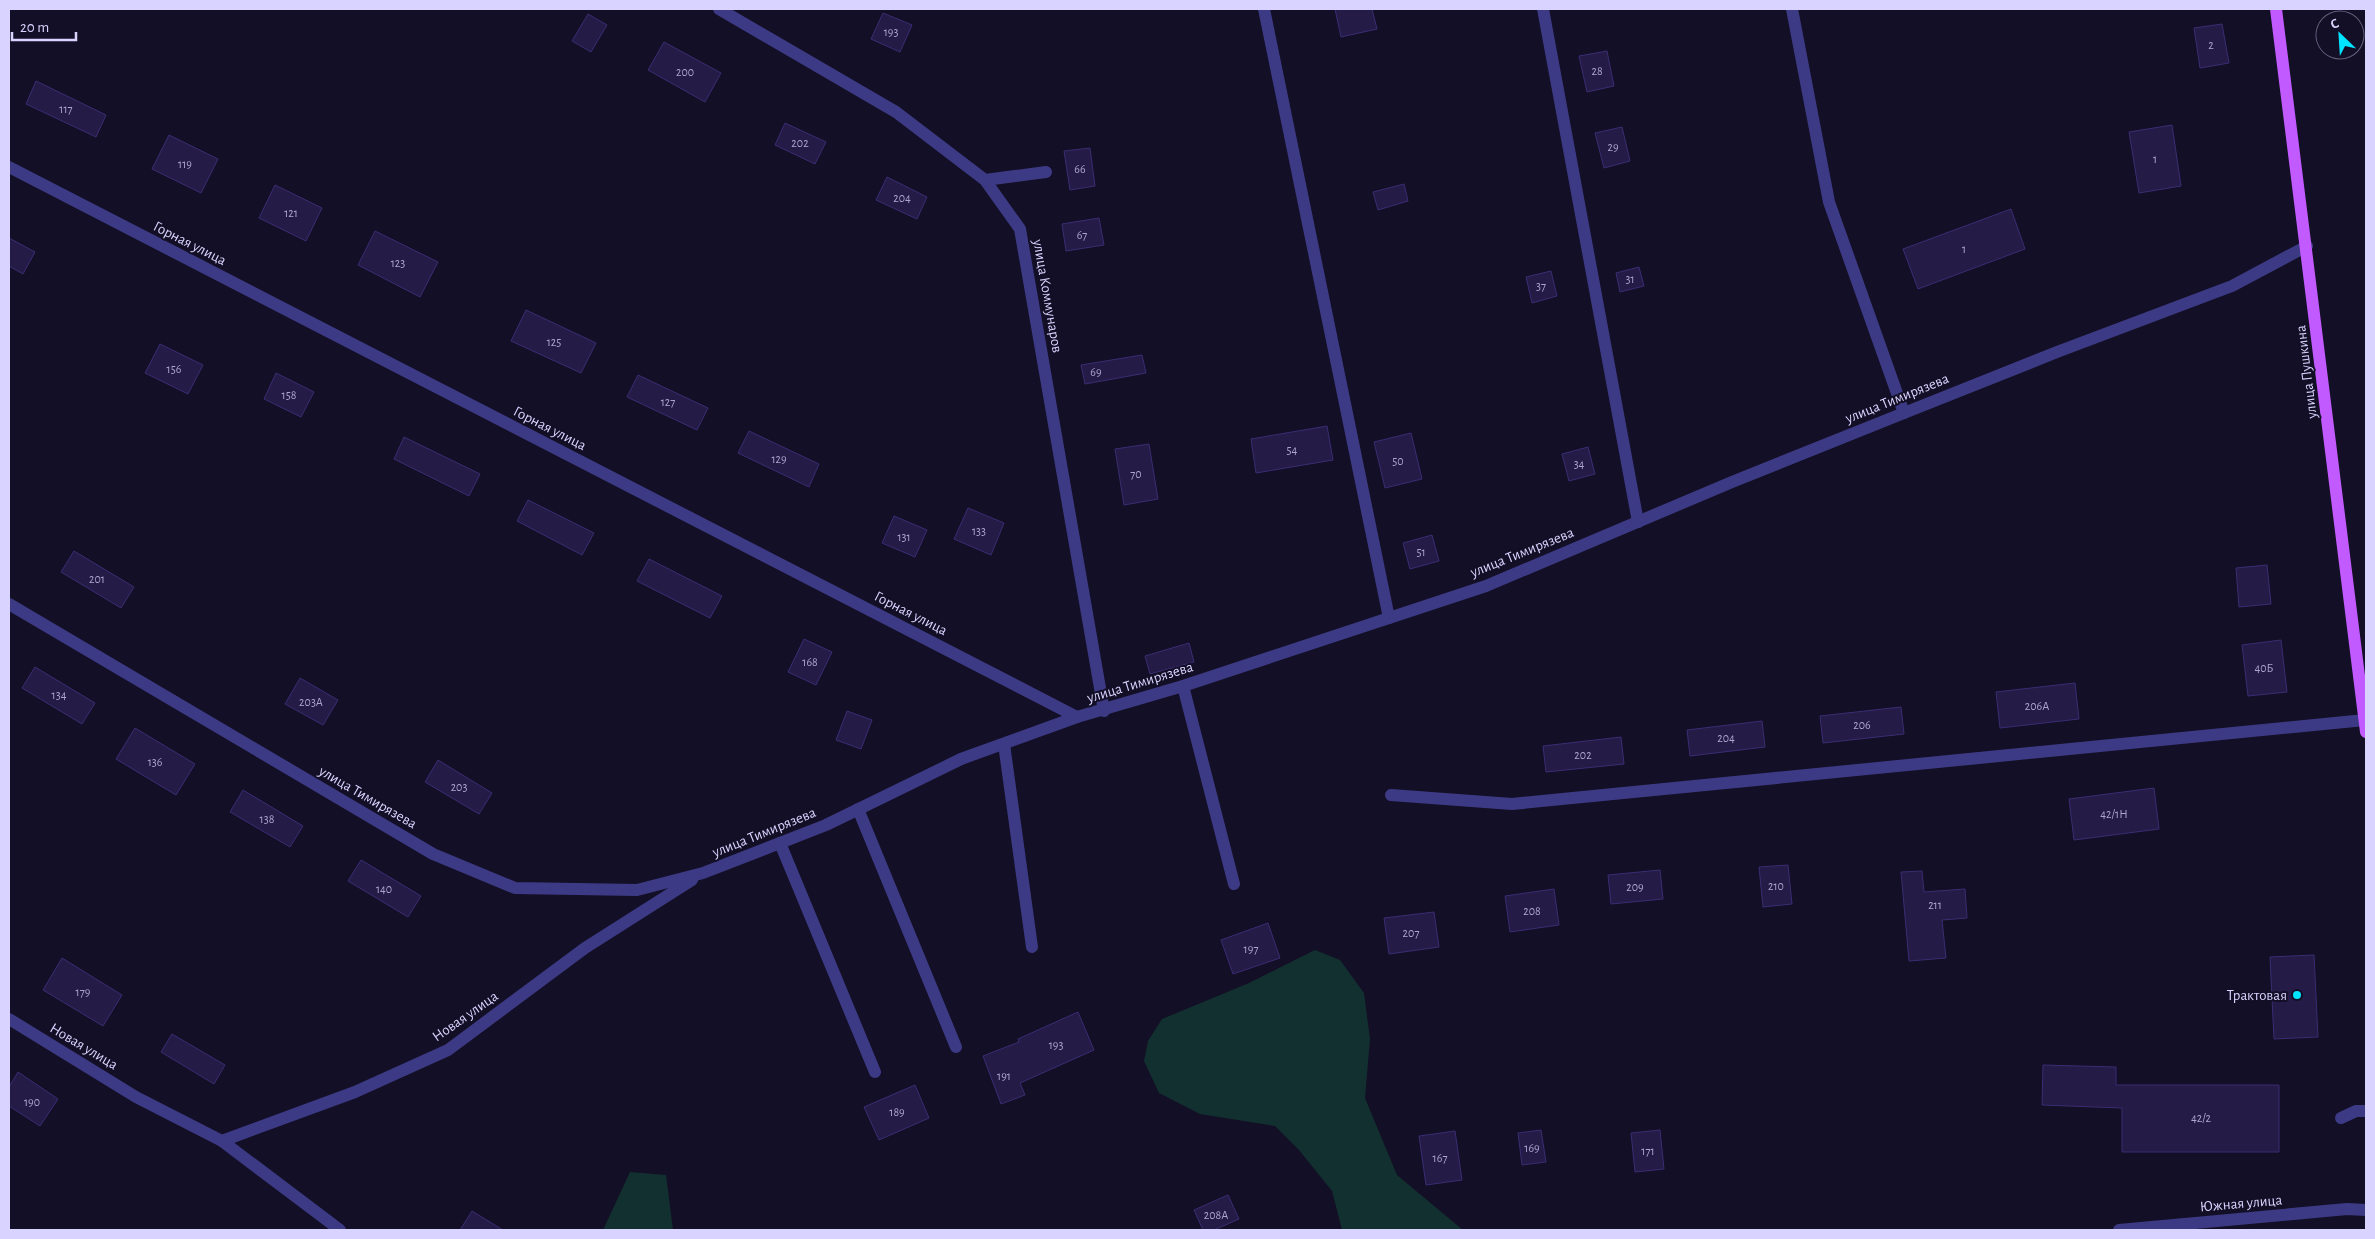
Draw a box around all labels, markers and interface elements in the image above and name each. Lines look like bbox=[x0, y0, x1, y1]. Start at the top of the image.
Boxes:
scale bar bbox=[12, 10, 76, 42]
north arrow bbox=[2315, 10, 2365, 60]
text: С bbox=[2328, 16, 2342, 32]
text: 20 m bbox=[20, 20, 49, 35]
house number: 193 bbox=[884, 26, 898, 38]
house number: 2 bbox=[2208, 39, 2214, 51]
house number: 28 bbox=[1591, 65, 1603, 77]
house number: 200 bbox=[676, 66, 694, 78]
house number: 117 bbox=[59, 103, 73, 115]
house number: 202 bbox=[791, 137, 809, 149]
house number: 29 bbox=[1607, 141, 1619, 153]
house number: 1 bbox=[2153, 153, 2157, 165]
house number: 119 bbox=[178, 158, 192, 170]
house number: 66 bbox=[1074, 163, 1086, 175]
house number: 204 bbox=[893, 192, 911, 204]
house number: 121 bbox=[284, 207, 298, 219]
street label: Горная улица bbox=[151, 219, 229, 268]
house number: 67 bbox=[1077, 229, 1087, 241]
street label: улица Коммунаров bbox=[1030, 237, 1065, 354]
house number: 1 bbox=[1962, 243, 1966, 255]
house number: 123 bbox=[391, 257, 405, 269]
house number: 31 bbox=[1625, 273, 1635, 285]
house number: 37 bbox=[1536, 280, 1546, 292]
street label: улица Пушкина bbox=[2293, 324, 2320, 421]
house number: 125 bbox=[547, 336, 561, 348]
house number: 156 bbox=[167, 363, 182, 375]
house number: 69 bbox=[1090, 366, 1102, 378]
street label: улица Тимирязева bbox=[1842, 371, 1951, 426]
house number: 158 bbox=[282, 389, 297, 401]
house number: 127 bbox=[661, 396, 675, 408]
street label: Горная улица bbox=[511, 404, 589, 453]
house number: 54 bbox=[1287, 444, 1298, 456]
house number: 129 bbox=[771, 453, 787, 465]
house number: 50 bbox=[1392, 455, 1404, 467]
house number: 34 bbox=[1574, 458, 1585, 470]
house number: 70 bbox=[1130, 468, 1142, 480]
house number: 133 bbox=[972, 525, 986, 537]
street label: улица Тимирязева bbox=[1467, 525, 1576, 580]
house number: 131 bbox=[897, 531, 911, 543]
house number: 51 bbox=[1416, 546, 1426, 558]
house number: 201 bbox=[89, 573, 105, 585]
street label: Горная улица bbox=[872, 589, 950, 638]
house number: 168 bbox=[802, 656, 818, 668]
street label: улица Тимирязева bbox=[1084, 659, 1195, 706]
house number: 40Б bbox=[2255, 662, 2274, 674]
house number: 134 bbox=[52, 689, 67, 701]
house number: 203А bbox=[299, 696, 323, 708]
house number: 206А bbox=[2025, 700, 2049, 712]
house number: 206 bbox=[1853, 719, 1871, 731]
house number: 204 bbox=[1717, 732, 1735, 744]
house number: 202 bbox=[1574, 749, 1592, 761]
house number: 136 bbox=[148, 756, 163, 768]
street label: улица Тимирязева bbox=[315, 763, 419, 832]
house number: 203 bbox=[451, 781, 467, 793]
street label: улица Тимирязева bbox=[709, 805, 818, 860]
house number: 42/1Н bbox=[2100, 808, 2128, 820]
house number: 138 bbox=[260, 813, 275, 825]
house number: 210 bbox=[1768, 880, 1784, 892]
house number: 209 bbox=[1626, 881, 1644, 893]
house number: 140 bbox=[376, 883, 392, 895]
house number: 211 bbox=[1928, 899, 1942, 911]
house number: 208 bbox=[1523, 905, 1541, 917]
house number: 207 bbox=[1403, 927, 1419, 939]
house number: 197 bbox=[1244, 943, 1258, 955]
house number: 179 bbox=[76, 986, 91, 998]
street label: Новая улица bbox=[430, 988, 501, 1044]
place label: Трактовая bbox=[2227, 988, 2287, 1003]
marker: Трактовая bbox=[2291, 989, 2303, 1001]
street label: Новая улица bbox=[47, 1020, 120, 1073]
house number: 193 bbox=[1049, 1039, 1063, 1051]
house number: 191 bbox=[997, 1070, 1011, 1082]
house number: 190 bbox=[24, 1096, 40, 1108]
house number: 189 bbox=[889, 1106, 905, 1118]
house number: 42/2 bbox=[2191, 1112, 2212, 1124]
house number: 169 bbox=[1524, 1142, 1540, 1154]
house number: 171 bbox=[1641, 1145, 1655, 1157]
house number: 167 bbox=[1433, 1152, 1447, 1164]
street label: Южная улица bbox=[2199, 1192, 2283, 1215]
house number: 208А bbox=[1204, 1209, 1228, 1221]

